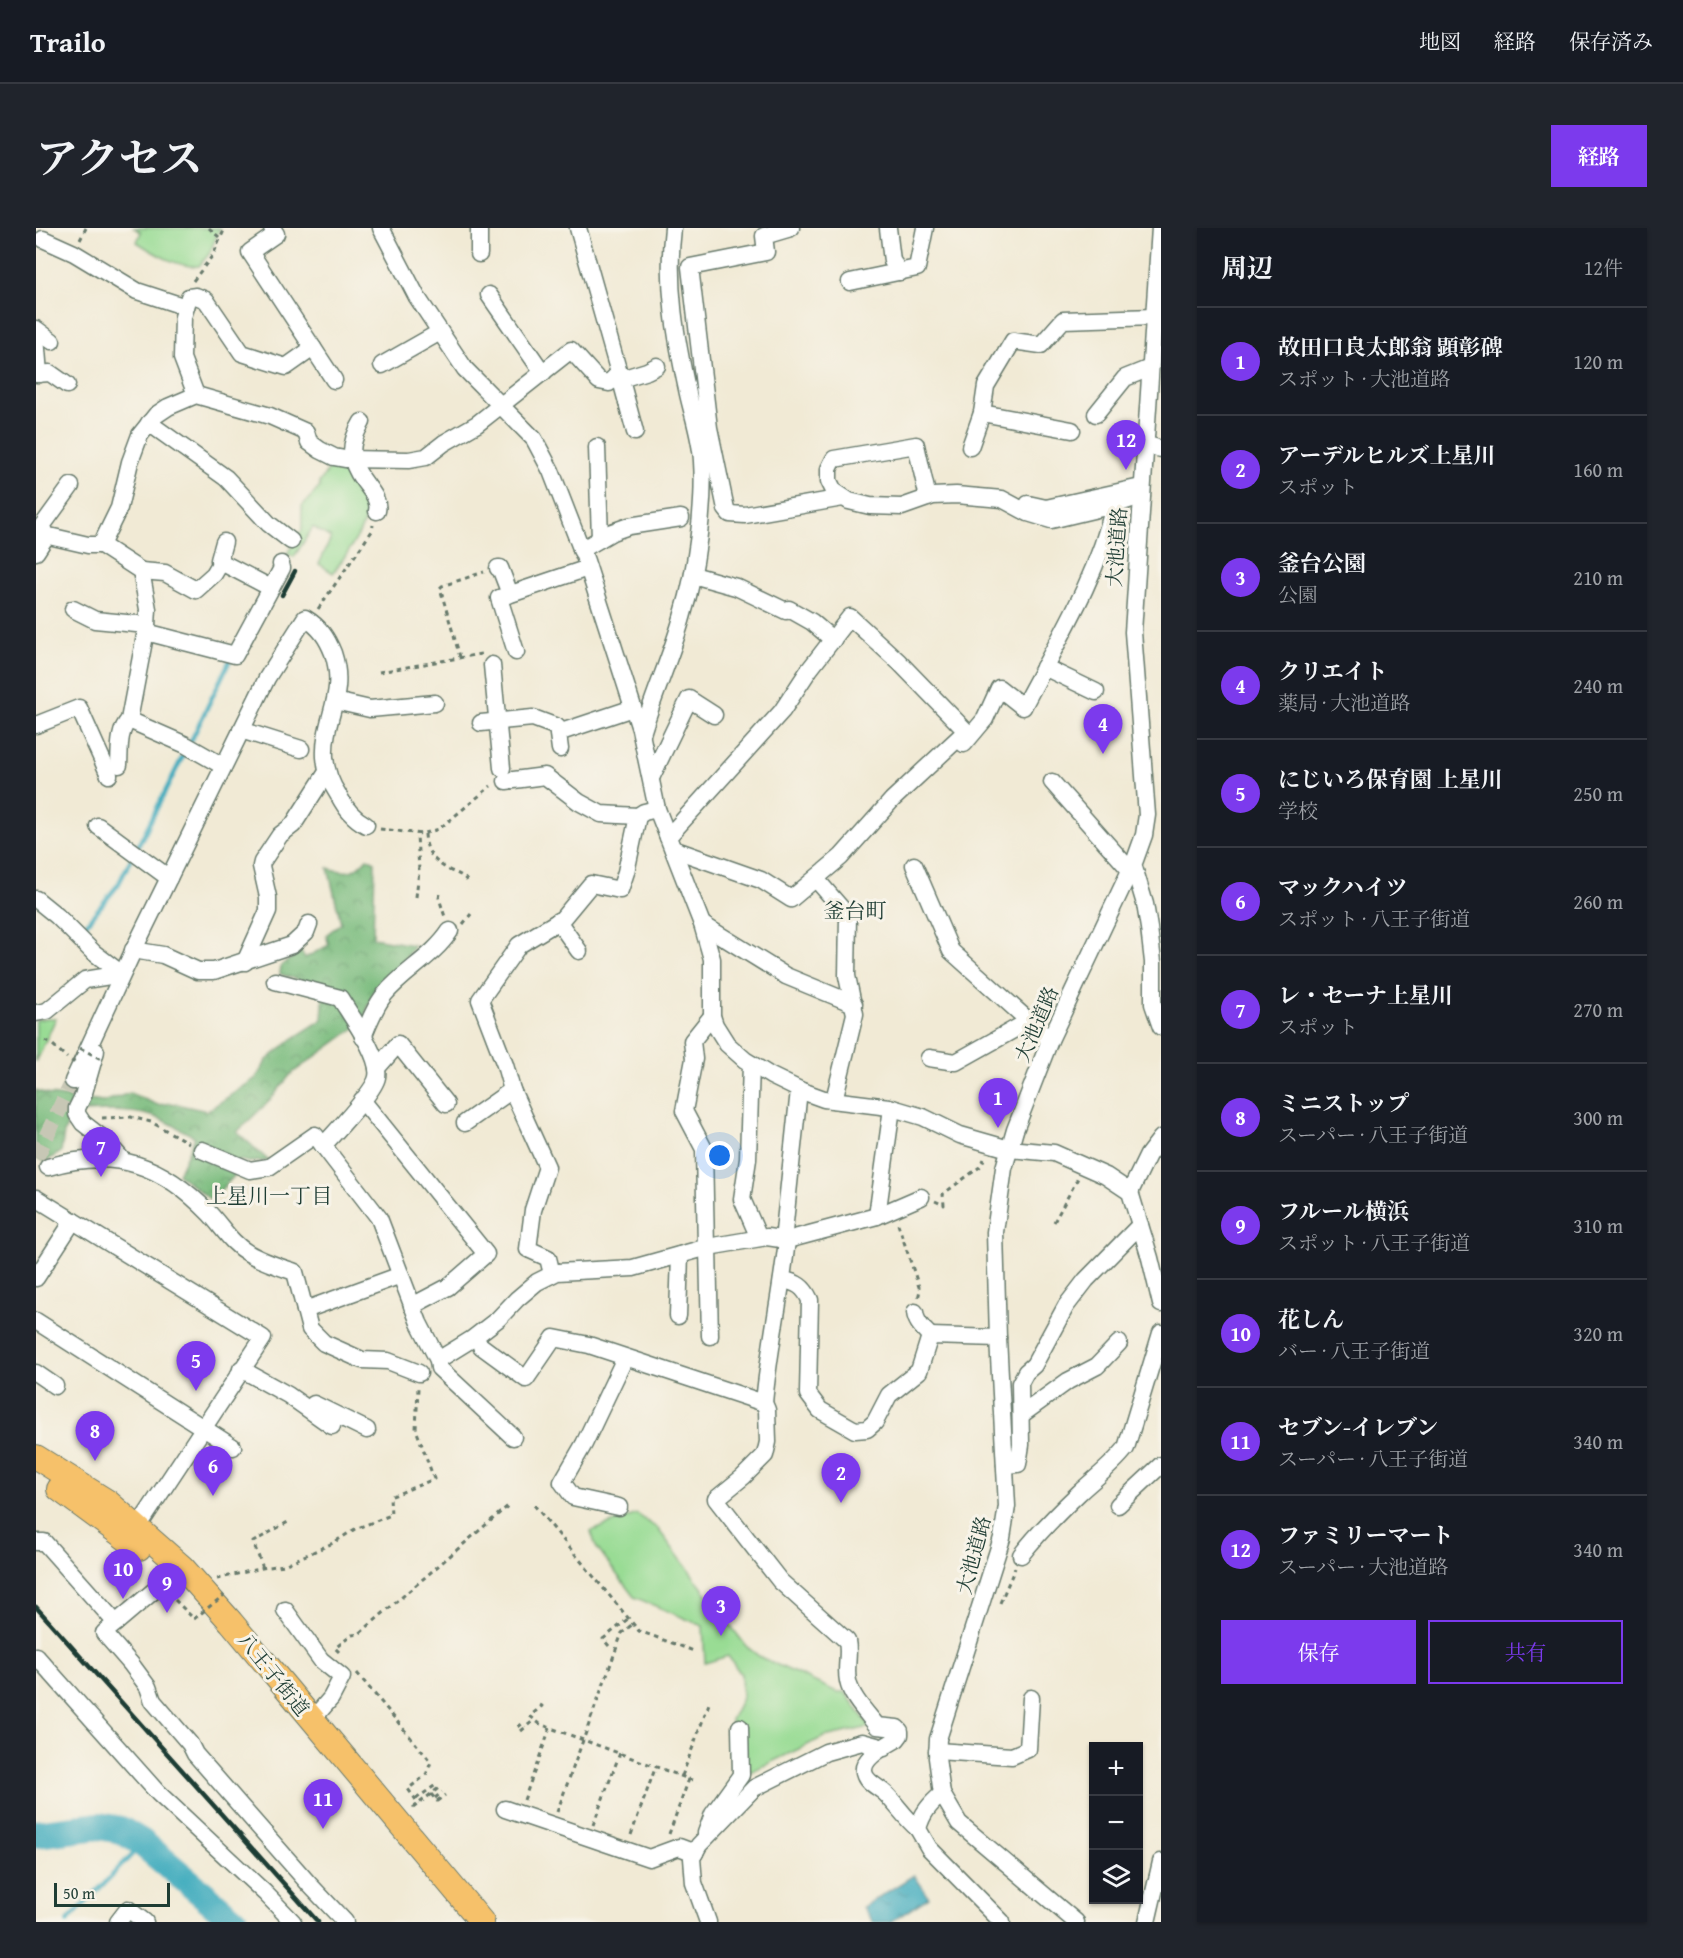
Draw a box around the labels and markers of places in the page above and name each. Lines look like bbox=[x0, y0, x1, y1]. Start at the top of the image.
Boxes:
pin: 12 bbox=[1106, 420, 1146, 470]
pin: 4 bbox=[1084, 704, 1122, 754]
pin: 1 bbox=[978, 1078, 1018, 1128]
pin: 7 bbox=[82, 1128, 120, 1177]
pin: 5 bbox=[176, 1342, 216, 1391]
pin: 8 bbox=[76, 1412, 114, 1461]
pin: 6 bbox=[194, 1446, 232, 1496]
pin: 2 bbox=[822, 1454, 860, 1503]
pin: 10 bbox=[104, 1550, 142, 1599]
pin: 9 bbox=[148, 1564, 186, 1613]
pin: 3 bbox=[702, 1586, 740, 1636]
pin: 11 bbox=[304, 1780, 342, 1829]

